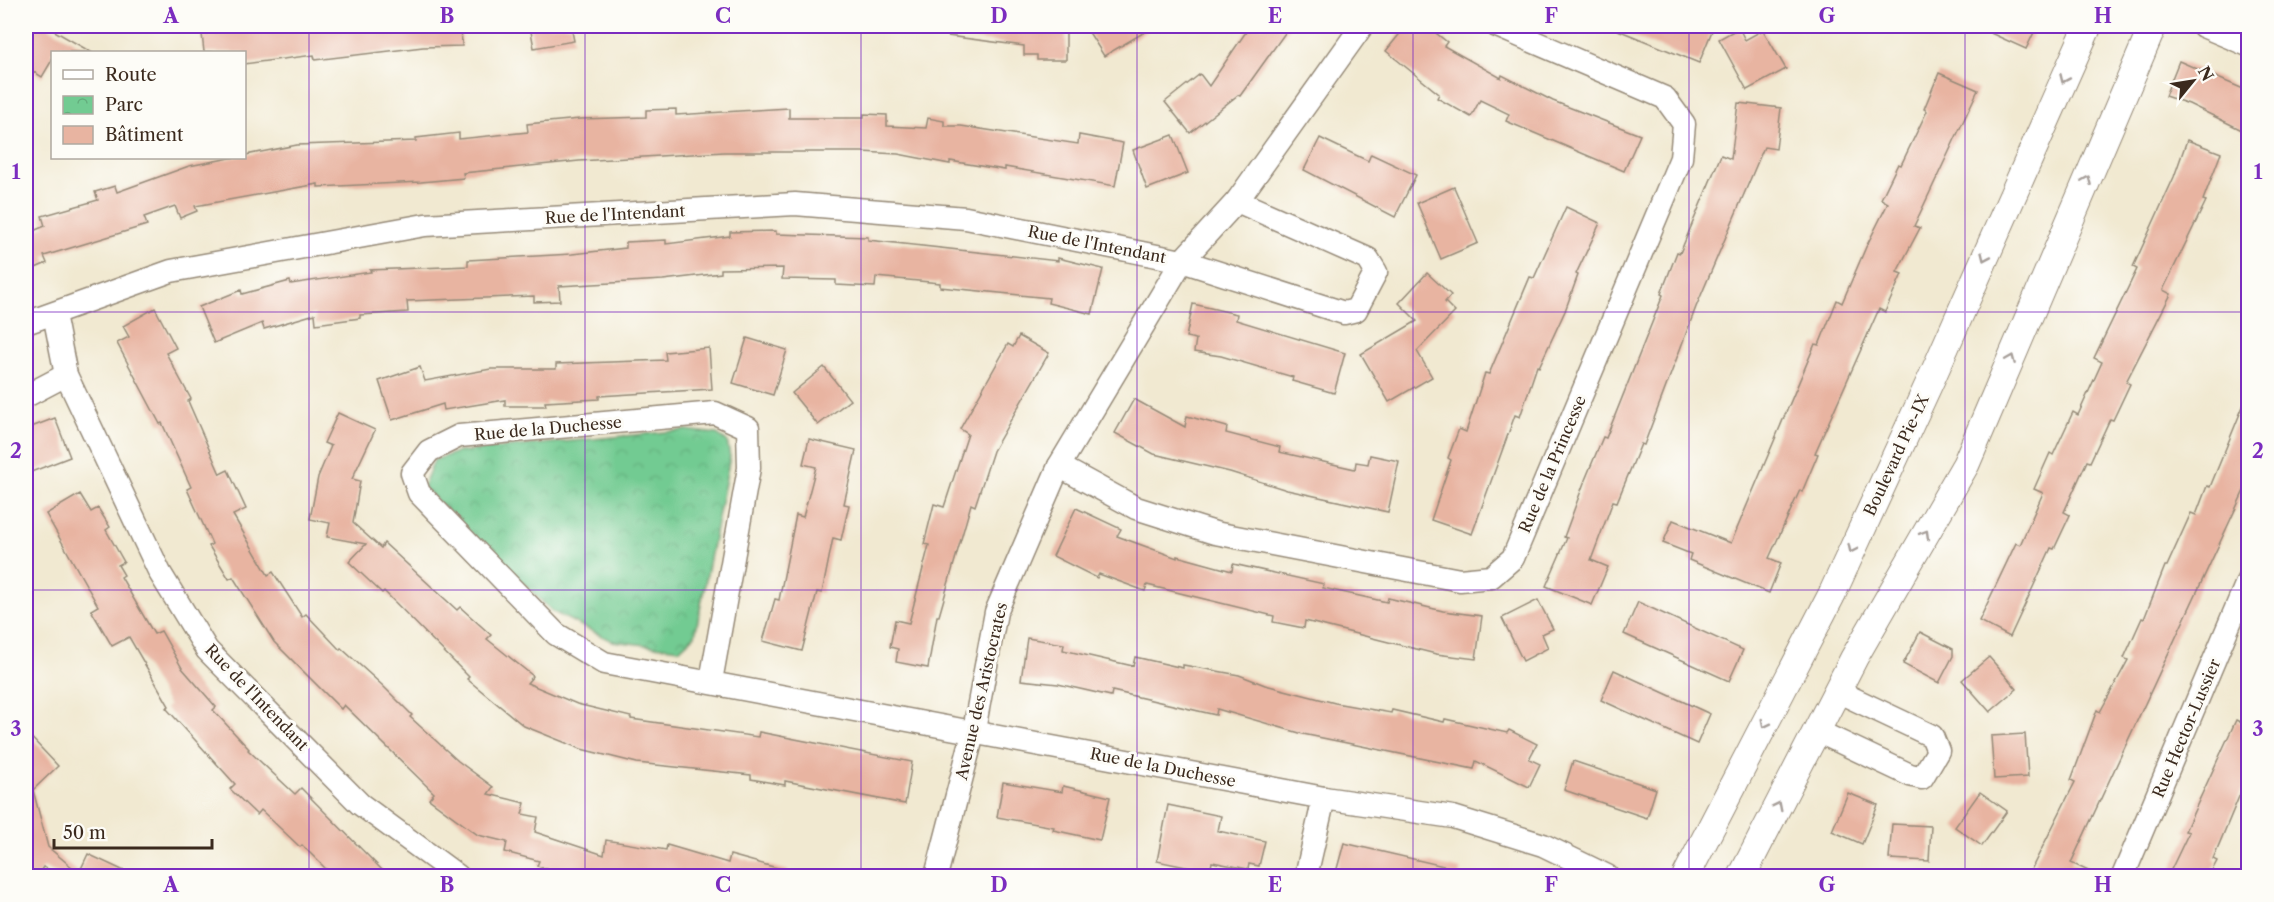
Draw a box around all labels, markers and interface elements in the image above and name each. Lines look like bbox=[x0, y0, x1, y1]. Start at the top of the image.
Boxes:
text: A bbox=[162, 4, 179, 28]
text: B bbox=[440, 4, 455, 28]
text: C bbox=[715, 4, 731, 28]
text: D bbox=[990, 4, 1008, 28]
text: E bbox=[1268, 4, 1282, 28]
text: F bbox=[1544, 4, 1558, 28]
text: G bbox=[1819, 4, 1836, 28]
text: H bbox=[2094, 4, 2112, 28]
legend bbox=[51, 51, 246, 159]
north arrow bbox=[2163, 51, 2223, 111]
text: N bbox=[2194, 62, 2218, 85]
text: Route bbox=[105, 64, 157, 86]
one-way arrow bbox=[2059, 73, 2071, 84]
text: Parc bbox=[105, 94, 143, 116]
text: Bâtiment bbox=[105, 124, 184, 146]
text: 1 bbox=[12, 160, 21, 184]
text: 1 bbox=[2254, 160, 2263, 184]
one-way arrow bbox=[2080, 175, 2092, 186]
street label: Rue de l'Intendant bbox=[544, 200, 686, 228]
street label: Rue de l'Intendant bbox=[1026, 221, 1168, 267]
one-way arrow bbox=[1980, 251, 1992, 262]
one-way arrow bbox=[2003, 355, 2015, 366]
street label: Boulevard Pie-IX bbox=[1859, 391, 1933, 519]
street label: Rue de la Princesse bbox=[1514, 392, 1590, 536]
street label: Rue de la Duchesse bbox=[473, 412, 623, 444]
text: 2 bbox=[10, 439, 22, 463]
text: 2 bbox=[2252, 439, 2264, 463]
one-way arrow bbox=[1918, 530, 1930, 540]
one-way arrow bbox=[1848, 543, 1860, 554]
street label: Avenue des Aristocrates bbox=[951, 600, 1011, 783]
street label: Rue de l'Intendant bbox=[201, 640, 313, 755]
street label: Rue Hector-Lussier bbox=[2148, 655, 2224, 801]
text: 3 bbox=[10, 717, 22, 741]
one-way arrow bbox=[1760, 717, 1772, 728]
text: 3 bbox=[2252, 717, 2264, 741]
street label: Rue de la Duchesse bbox=[1088, 743, 1238, 791]
one-way arrow bbox=[1771, 801, 1782, 812]
scale bar bbox=[54, 812, 212, 850]
text: 50 m bbox=[63, 822, 106, 844]
text: A bbox=[162, 873, 179, 897]
text: B bbox=[440, 873, 455, 897]
text: C bbox=[715, 873, 731, 897]
text: D bbox=[990, 873, 1008, 897]
text: E bbox=[1268, 873, 1282, 897]
text: F bbox=[1544, 873, 1558, 897]
text: G bbox=[1819, 873, 1836, 897]
text: H bbox=[2094, 873, 2112, 897]

